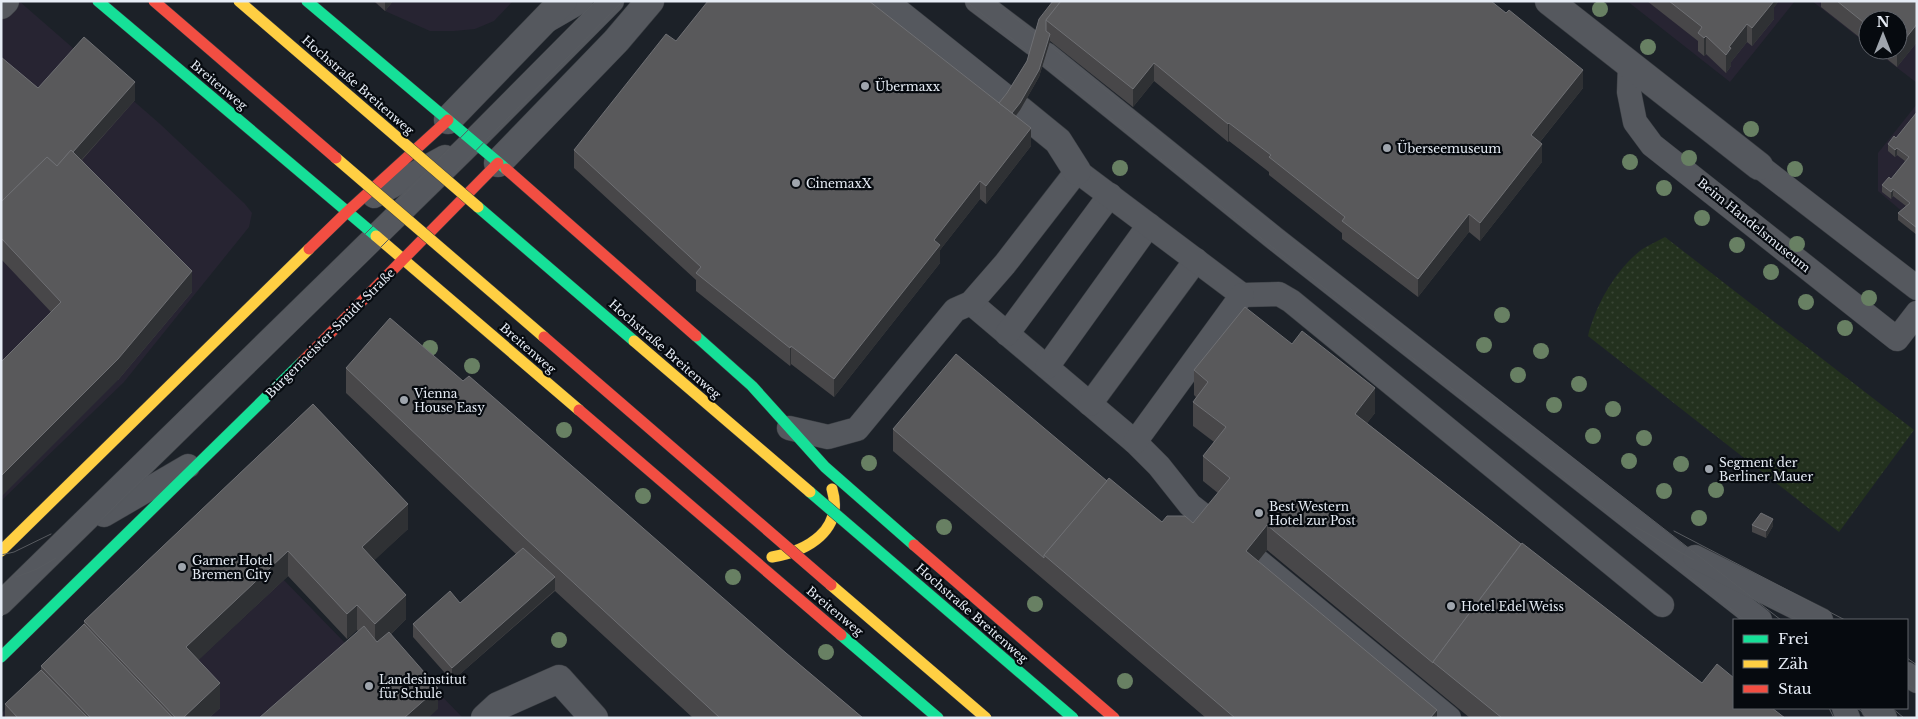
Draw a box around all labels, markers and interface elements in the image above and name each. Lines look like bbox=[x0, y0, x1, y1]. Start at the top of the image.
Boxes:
north arrow bbox=[1858, 10, 1908, 60]
text: N bbox=[1876, 13, 1890, 31]
street label: Hochstraße Breitenweg bbox=[299, 32, 418, 138]
street label: Breitenweg bbox=[188, 57, 251, 114]
place label: Übermaxx bbox=[875, 77, 941, 94]
marker: Übermaxx bbox=[859, 80, 871, 92]
place label: Überseemuseum bbox=[1397, 139, 1501, 156]
marker: Überseemuseum bbox=[1381, 142, 1393, 154]
street label: Beim Handelsmuseum bbox=[1694, 175, 1814, 275]
place label: CinemaxX bbox=[806, 176, 872, 191]
marker: CinemaxX bbox=[790, 177, 802, 189]
street label: Bürgermeister-Smidt-Straße bbox=[262, 265, 398, 401]
street label: Hochstraße Breitenweg bbox=[606, 296, 725, 402]
street label: Breitenweg bbox=[497, 320, 560, 377]
place label: Vienna House Easy bbox=[413, 386, 485, 415]
marker: Vienna House Easy bbox=[398, 394, 410, 406]
place label: Segment der Berliner Mauer bbox=[1719, 455, 1813, 484]
marker: Segment der Berliner Mauer bbox=[1703, 463, 1715, 475]
place label: Best Western Hotel zur Post bbox=[1269, 499, 1356, 528]
marker: Best Western Hotel zur Post bbox=[1253, 507, 1265, 519]
place label: Garner Hotel Bremen City bbox=[192, 553, 273, 582]
street label: Hochstraße Breitenweg bbox=[913, 560, 1032, 666]
marker: Garner Hotel Bremen City bbox=[176, 561, 188, 573]
street label: Breitenweg bbox=[804, 583, 867, 640]
place label: Hotel Edel Weiss bbox=[1461, 599, 1564, 614]
marker: Hotel Edel Weiss bbox=[1445, 600, 1457, 612]
legend bbox=[1733, 619, 1908, 709]
text: Frei bbox=[1778, 629, 1809, 648]
text: Zäh bbox=[1778, 654, 1808, 673]
place label: Landesinstitut für Schule bbox=[379, 672, 467, 701]
text: Stau bbox=[1778, 679, 1812, 698]
marker: Landesinstitut für Schule bbox=[363, 680, 375, 692]

